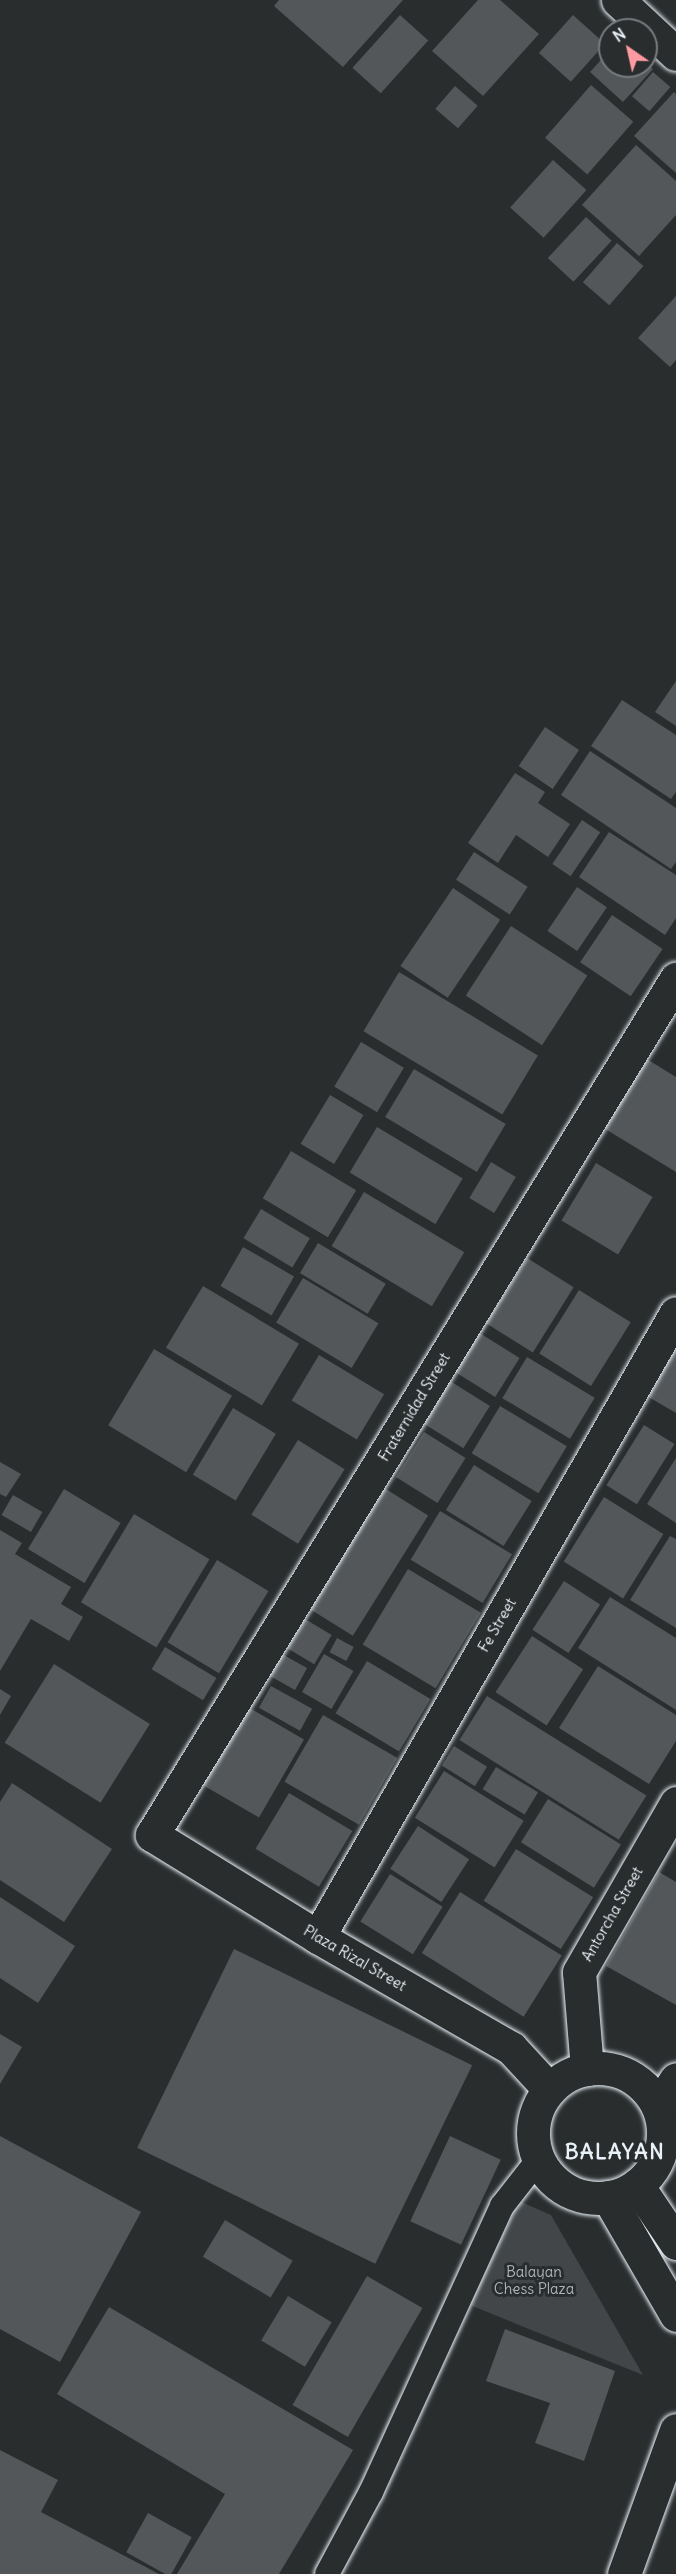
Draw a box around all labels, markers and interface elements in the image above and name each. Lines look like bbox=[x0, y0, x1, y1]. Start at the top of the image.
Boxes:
north arrow bbox=[598, 18, 658, 78]
text: N bbox=[609, 23, 629, 46]
street label: Fraternidad Street bbox=[375, 1350, 453, 1464]
street label: Fe Street bbox=[474, 1595, 520, 1655]
street label: Antorcha Street bbox=[578, 1864, 646, 1964]
street label: Plaza Rizal Street bbox=[300, 1921, 410, 1995]
district label: BALAYAN bbox=[565, 2139, 665, 2165]
park label: Balayan Chess Plaza bbox=[494, 2262, 574, 2297]

